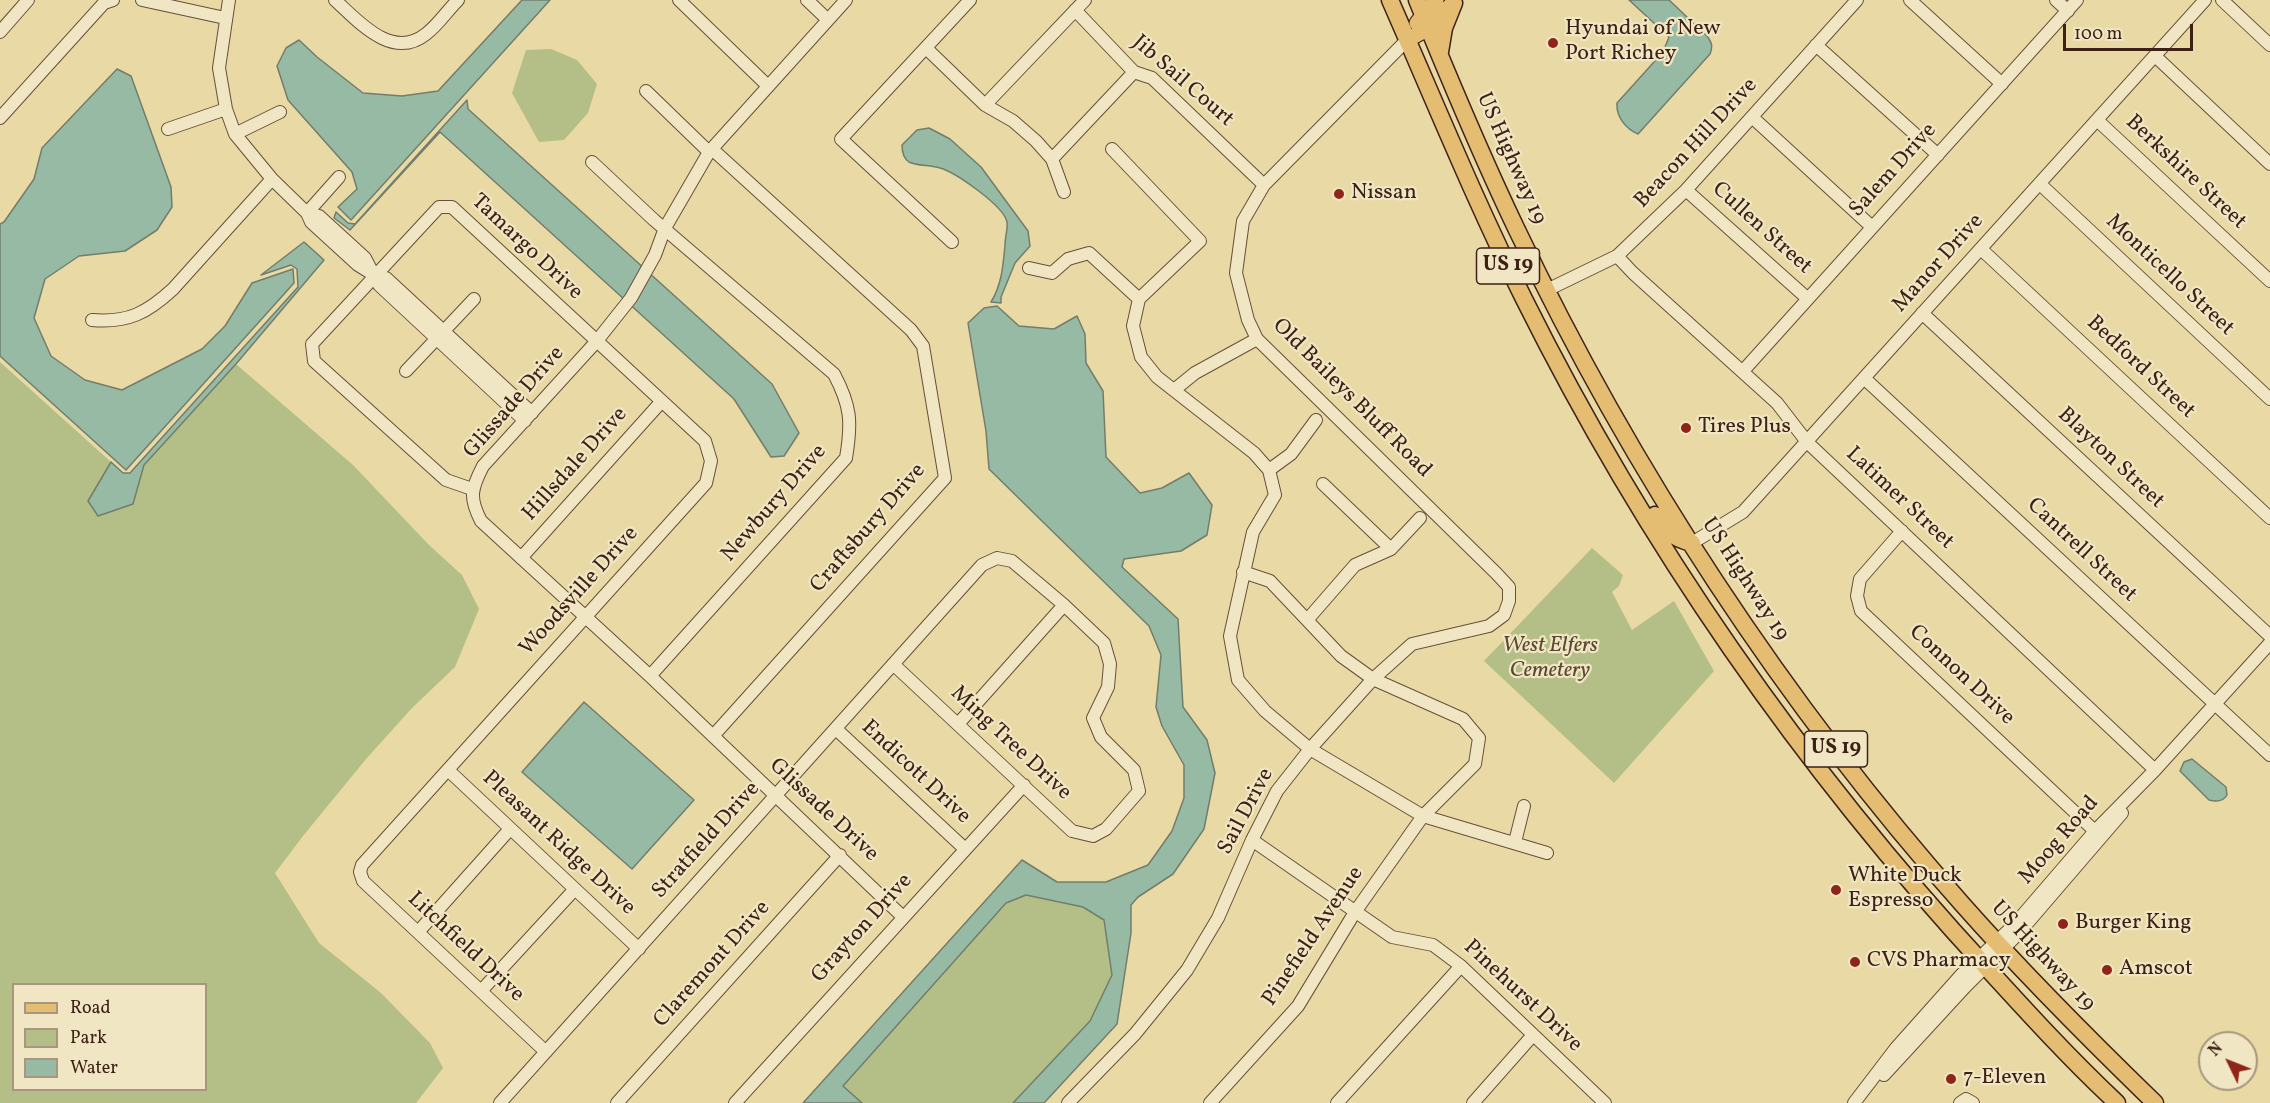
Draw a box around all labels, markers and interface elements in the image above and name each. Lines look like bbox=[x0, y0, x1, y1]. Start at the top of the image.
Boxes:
scale bar bbox=[2066, 12, 2196, 50]
place label: Hyundai of New Port Richey bbox=[1565, 17, 1721, 68]
text: 100 m bbox=[2074, 22, 2123, 47]
street label: Jib Sail Court bbox=[1126, 31, 1238, 133]
marker: Hyundai of New Port Richey bbox=[1546, 36, 1560, 50]
street label: Beacon Hill Drive bbox=[1630, 73, 1764, 215]
street label: US Highway 19 bbox=[1469, 89, 1551, 229]
street label: Berkshire Street bbox=[2119, 110, 2251, 236]
street label: Salem Drive bbox=[1845, 118, 1943, 224]
street label: Cullen Street bbox=[1706, 177, 1816, 281]
place label: Nissan bbox=[1351, 181, 1417, 207]
marker: Nissan bbox=[1332, 187, 1346, 201]
street label: Tamargo Drive bbox=[465, 190, 587, 306]
street label: Manor Drive bbox=[1888, 209, 1990, 319]
street label: Monticello Street bbox=[2099, 210, 2239, 342]
road number: US 19 bbox=[1476, 248, 1540, 284]
street label: Bedford Street bbox=[2080, 311, 2200, 425]
street label: Old Baileys Bluff Road bbox=[1266, 314, 1436, 484]
street label: Glissade Drive bbox=[459, 341, 571, 465]
street label: Hillsdale Drive bbox=[518, 403, 634, 527]
street label: Blayton Street bbox=[2051, 403, 2169, 515]
place label: Tires Plus bbox=[1698, 415, 1791, 441]
marker: Tires Plus bbox=[1679, 421, 1693, 435]
street label: Newbury Drive bbox=[717, 440, 833, 568]
street label: Latimer Street bbox=[1839, 442, 1959, 556]
street label: Craftsbury Drive bbox=[806, 459, 932, 599]
street label: Cantrell Street bbox=[2020, 493, 2142, 609]
street label: US Highway 19 bbox=[1694, 513, 1794, 647]
street label: Woodsville Drive bbox=[515, 522, 645, 662]
street label: Connon Drive bbox=[1903, 620, 2019, 732]
park label: West Elfers Cemetery bbox=[1502, 634, 1598, 686]
street label: Ming Tree Drive bbox=[944, 681, 1076, 807]
street label: Endicott Drive bbox=[855, 716, 975, 830]
road number: US 19 bbox=[1804, 731, 1868, 767]
street label: Glissade Drive bbox=[763, 754, 883, 868]
street label: Sail Drive bbox=[1213, 764, 1281, 860]
street label: Pleasant Ridge Drive bbox=[476, 766, 640, 922]
street label: Stratfield Drive bbox=[647, 777, 767, 905]
street label: Moog Road bbox=[2014, 791, 2106, 891]
street label: Pinefield Avenue bbox=[1258, 862, 1370, 1012]
place label: White Duck Espresso bbox=[1848, 864, 1962, 915]
street label: Grayton Drive bbox=[807, 869, 919, 989]
marker: White Duck Espresso bbox=[1829, 883, 1843, 897]
street label: Litchfield Drive bbox=[401, 887, 529, 1009]
street label: Claremont Drive bbox=[649, 896, 777, 1034]
street label: US Highway 19 bbox=[1984, 896, 2100, 1018]
place label: Burger King bbox=[2075, 911, 2192, 937]
marker: Burger King bbox=[2056, 917, 2070, 931]
street label: Pinehurst Drive bbox=[1457, 935, 1587, 1059]
place label: CVS Pharmacy bbox=[1867, 949, 2011, 975]
marker: CVS Pharmacy bbox=[1848, 955, 1862, 969]
place label: Amscot bbox=[2119, 957, 2193, 983]
marker: Amscot bbox=[2100, 963, 2114, 977]
legend bbox=[12, 983, 207, 1091]
text: Road bbox=[70, 996, 111, 1021]
text: Park bbox=[70, 1026, 107, 1051]
north arrow bbox=[2198, 1031, 2258, 1091]
text: N bbox=[2204, 1038, 2228, 1062]
text: Water bbox=[70, 1056, 118, 1081]
place label: 7-Eleven bbox=[1963, 1066, 2046, 1092]
marker: 7-Eleven bbox=[1944, 1072, 1958, 1086]

